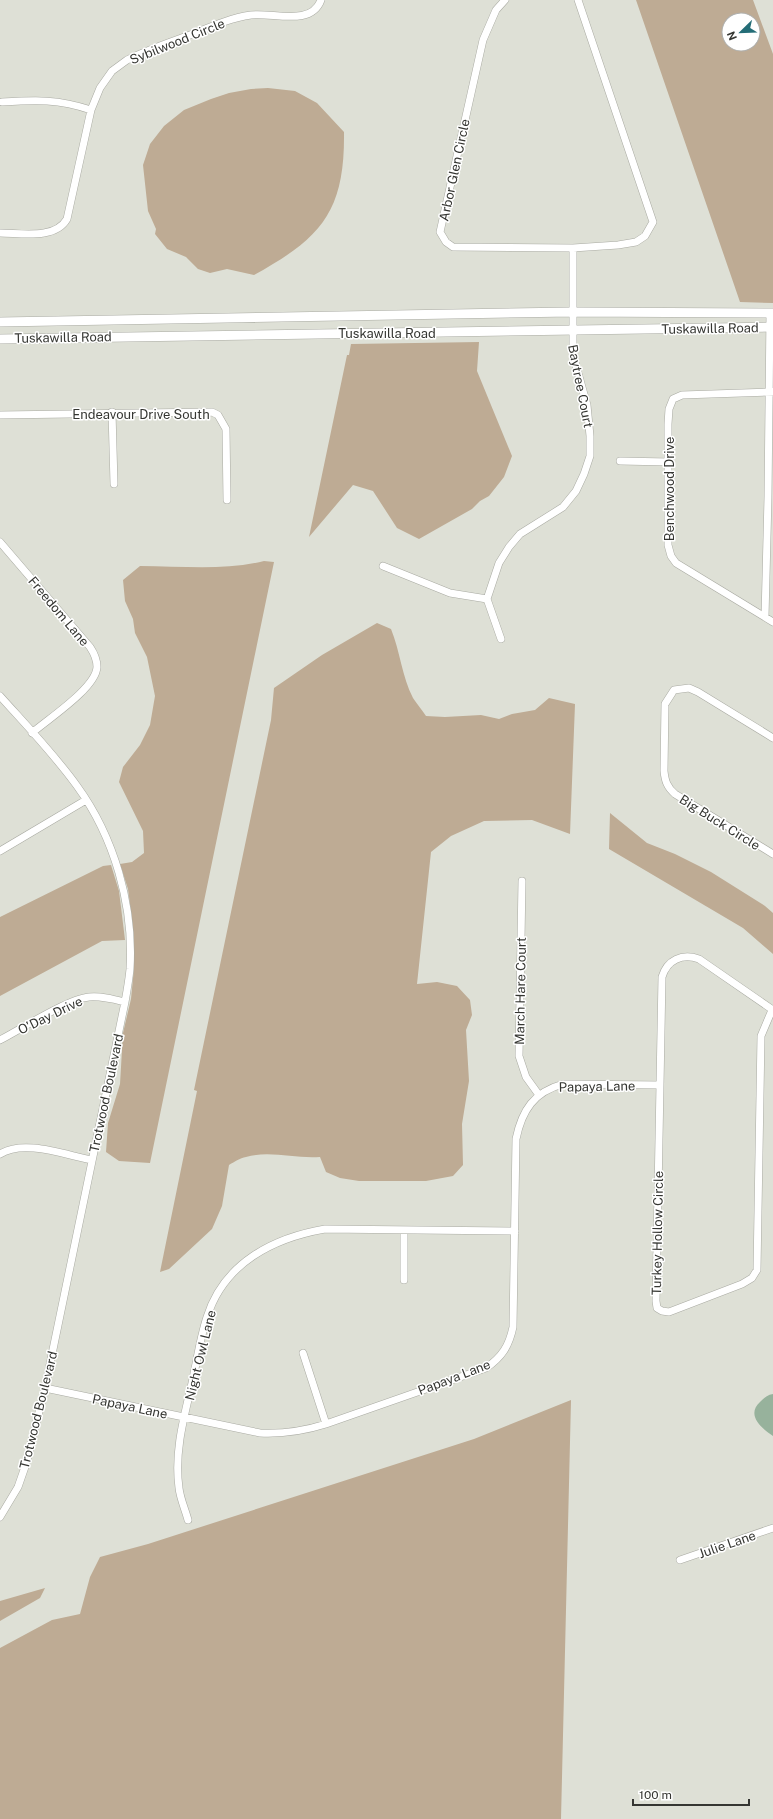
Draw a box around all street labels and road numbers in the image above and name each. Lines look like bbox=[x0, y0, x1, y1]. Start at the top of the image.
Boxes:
street label: Sybilwood Circle bbox=[127, 16, 227, 67]
street label: Arbor Glen Circle bbox=[436, 118, 473, 223]
street label: Tuskawilla Road bbox=[661, 320, 759, 337]
street label: Tuskawilla Road bbox=[338, 326, 436, 341]
street label: Tuskawilla Road bbox=[14, 329, 112, 346]
street label: Baytree Court bbox=[565, 343, 596, 429]
street label: Endeavour Drive South bbox=[72, 407, 210, 422]
street label: Benchwood Drive bbox=[662, 437, 677, 541]
street label: Freedom Lane bbox=[25, 573, 92, 649]
street label: Big Buck Circle bbox=[677, 792, 763, 853]
street label: March Hare Court bbox=[512, 937, 529, 1045]
street label: O'Day Drive bbox=[16, 993, 85, 1038]
street label: Trotwood Boulevard bbox=[87, 1032, 126, 1154]
street label: Papaya Lane bbox=[559, 1078, 635, 1095]
street label: Turkey Hollow Circle bbox=[649, 1171, 666, 1295]
street label: Night Owl Lane bbox=[182, 1308, 219, 1402]
street label: Trotwood Boulevard bbox=[17, 1350, 60, 1471]
street label: Papaya Lane bbox=[416, 1357, 493, 1398]
street label: Papaya Lane bbox=[91, 1391, 169, 1422]
street label: Julie Lane bbox=[697, 1528, 758, 1561]

